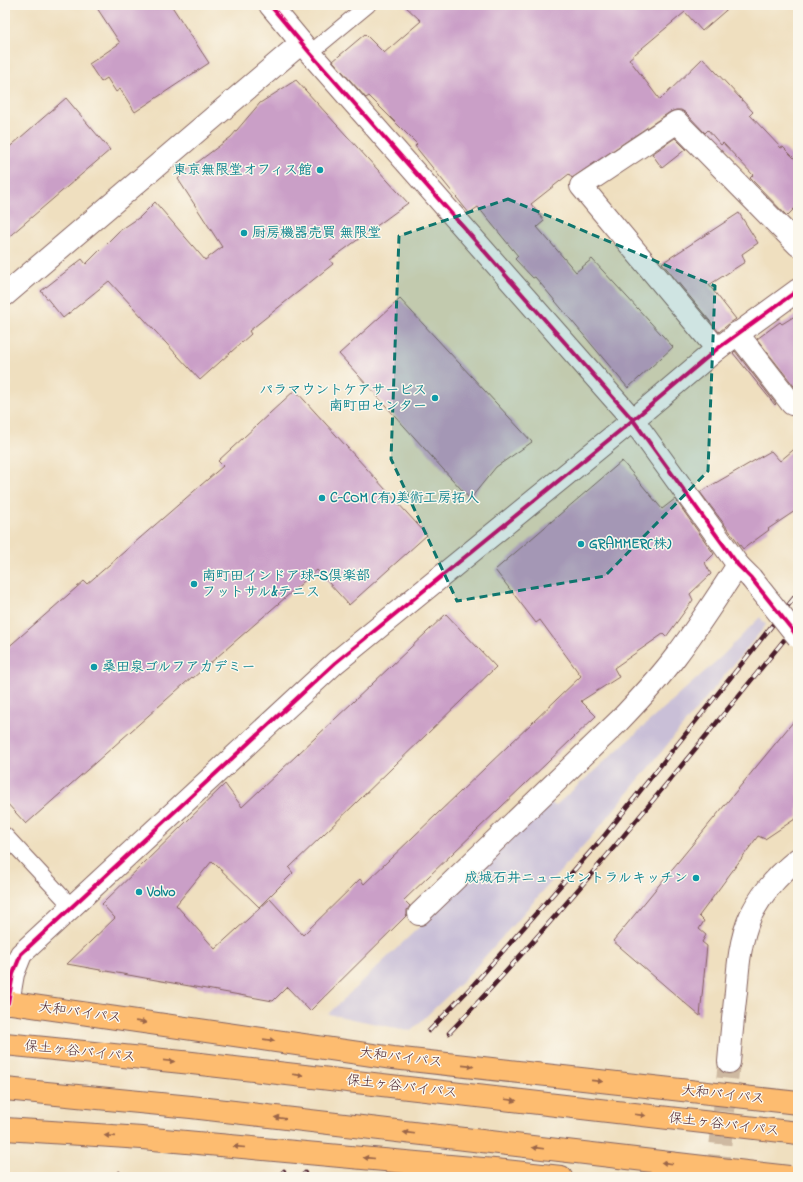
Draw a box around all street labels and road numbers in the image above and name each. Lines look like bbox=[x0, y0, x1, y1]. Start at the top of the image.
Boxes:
street label: 大和バイパス bbox=[37, 997, 123, 1029]
street label: 保土ヶ谷バイパス bbox=[23, 1036, 137, 1068]
street label: 大和バイパス bbox=[358, 1042, 444, 1074]
street label: 保土ヶ谷バイパス bbox=[345, 1070, 459, 1104]
street label: 大和バイパス bbox=[680, 1080, 766, 1110]
street label: 保土ヶ谷バイパス bbox=[667, 1108, 781, 1142]

